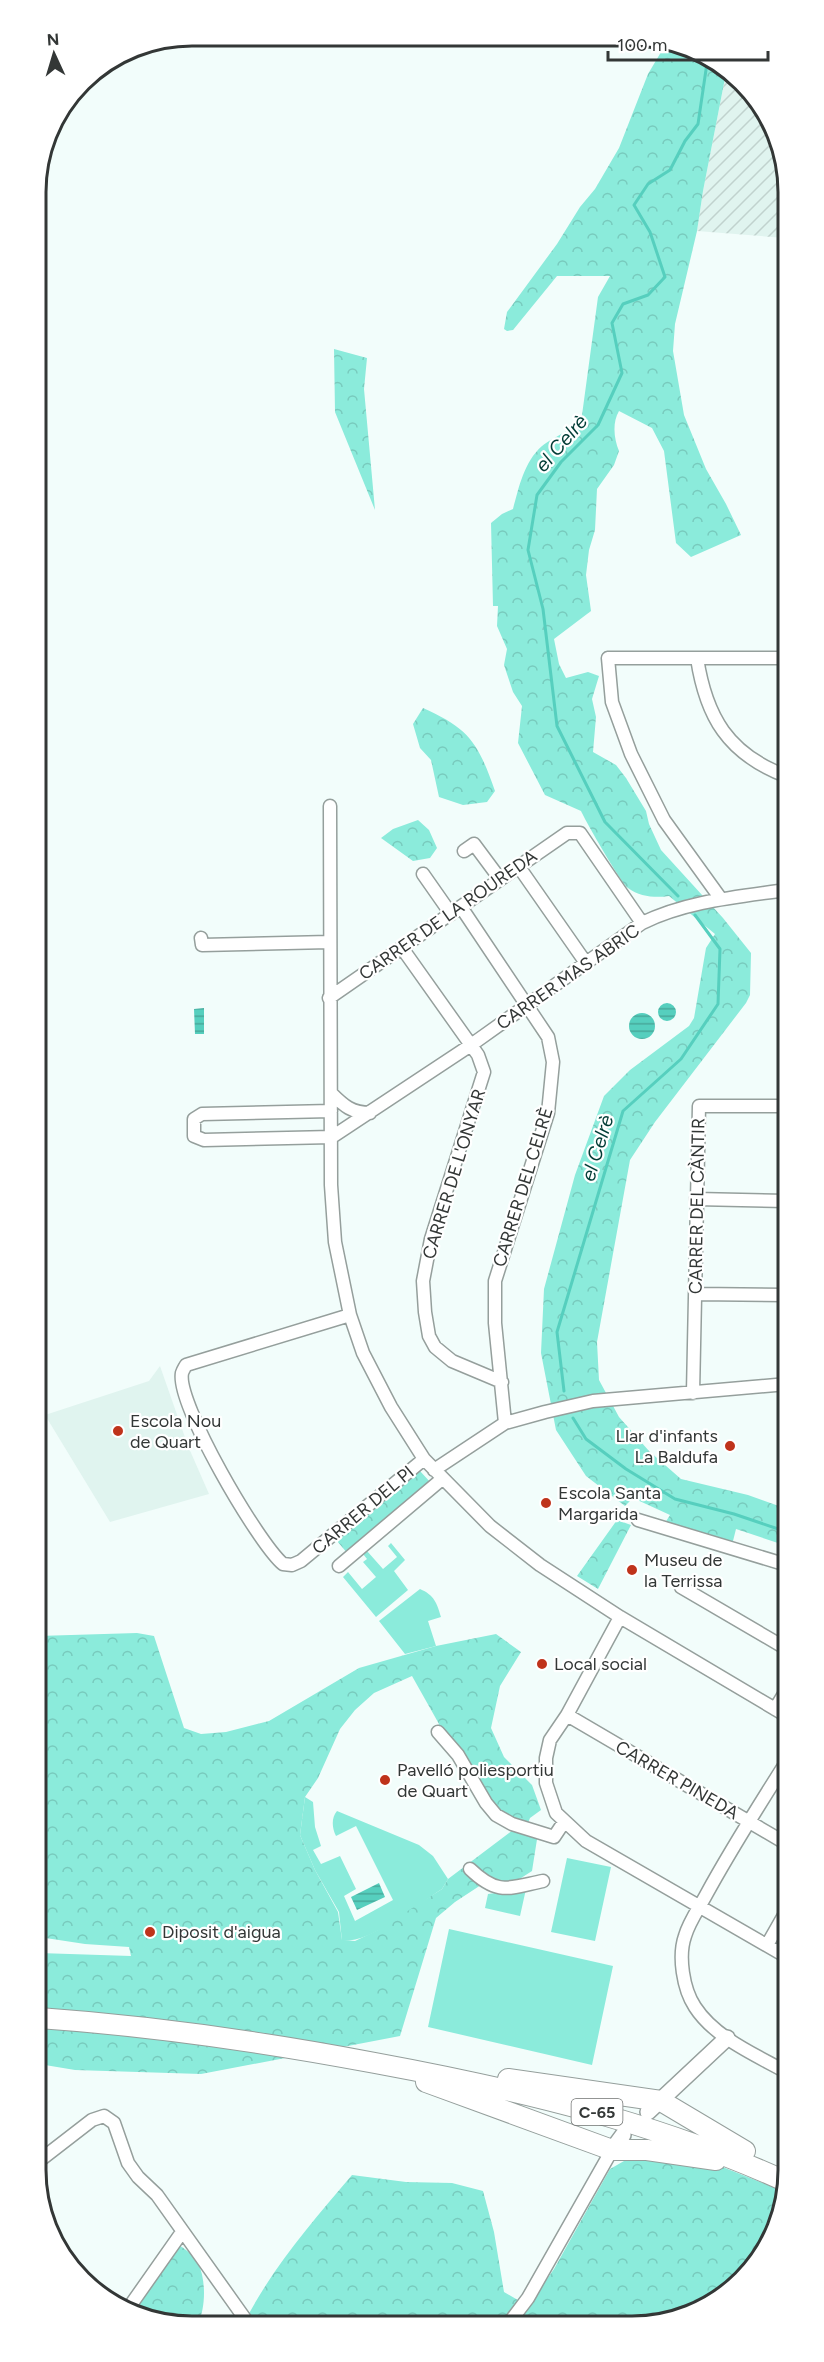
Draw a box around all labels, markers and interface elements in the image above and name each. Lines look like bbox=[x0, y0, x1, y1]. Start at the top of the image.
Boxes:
north arrow bbox=[24, 24, 84, 84]
scale bar bbox=[608, 24, 768, 62]
text: N bbox=[46, 30, 60, 49]
text: 100 m bbox=[617, 34, 667, 56]
water label: el Celrè bbox=[530, 409, 592, 476]
street label: CARRER DE LA ROUREDA bbox=[355, 845, 541, 985]
street label: CARRER MAS ABRIC bbox=[492, 919, 644, 1035]
street label: CARRER DE L'ONYAR bbox=[418, 1086, 490, 1262]
street label: CARRER DEL CELRÈ bbox=[488, 1104, 558, 1270]
water label: el Celrè bbox=[576, 1112, 618, 1184]
street label: CARRER DEL CÀNTIR bbox=[684, 1118, 710, 1294]
place label: Escola Nou de Quart bbox=[130, 1410, 221, 1453]
marker: Escola Nou de Quart bbox=[111, 1424, 125, 1438]
place label: Llar d'infants La Baldufa bbox=[616, 1425, 718, 1468]
marker: Llar d'infants La Baldufa bbox=[723, 1439, 737, 1453]
street label: CARRER DEL PI bbox=[308, 1461, 418, 1559]
place label: Escola Santa Margarida bbox=[558, 1482, 661, 1525]
marker: Escola Santa Margarida bbox=[539, 1496, 553, 1510]
place label: Museu de la Terrissa bbox=[644, 1549, 723, 1592]
marker: Museu de la Terrissa bbox=[625, 1563, 639, 1577]
place label: Local social bbox=[554, 1653, 647, 1675]
marker: Local social bbox=[535, 1657, 549, 1671]
street label: CARRER PINEDA bbox=[612, 1736, 742, 1824]
place label: Pavelló poliesportiu de Quart bbox=[397, 1759, 554, 1802]
marker: Pavelló poliesportiu de Quart bbox=[378, 1773, 392, 1787]
place label: Diposit d'aigua bbox=[162, 1921, 281, 1943]
marker: Diposit d'aigua bbox=[143, 1925, 157, 1939]
road number: C-65 bbox=[572, 2099, 622, 2125]

